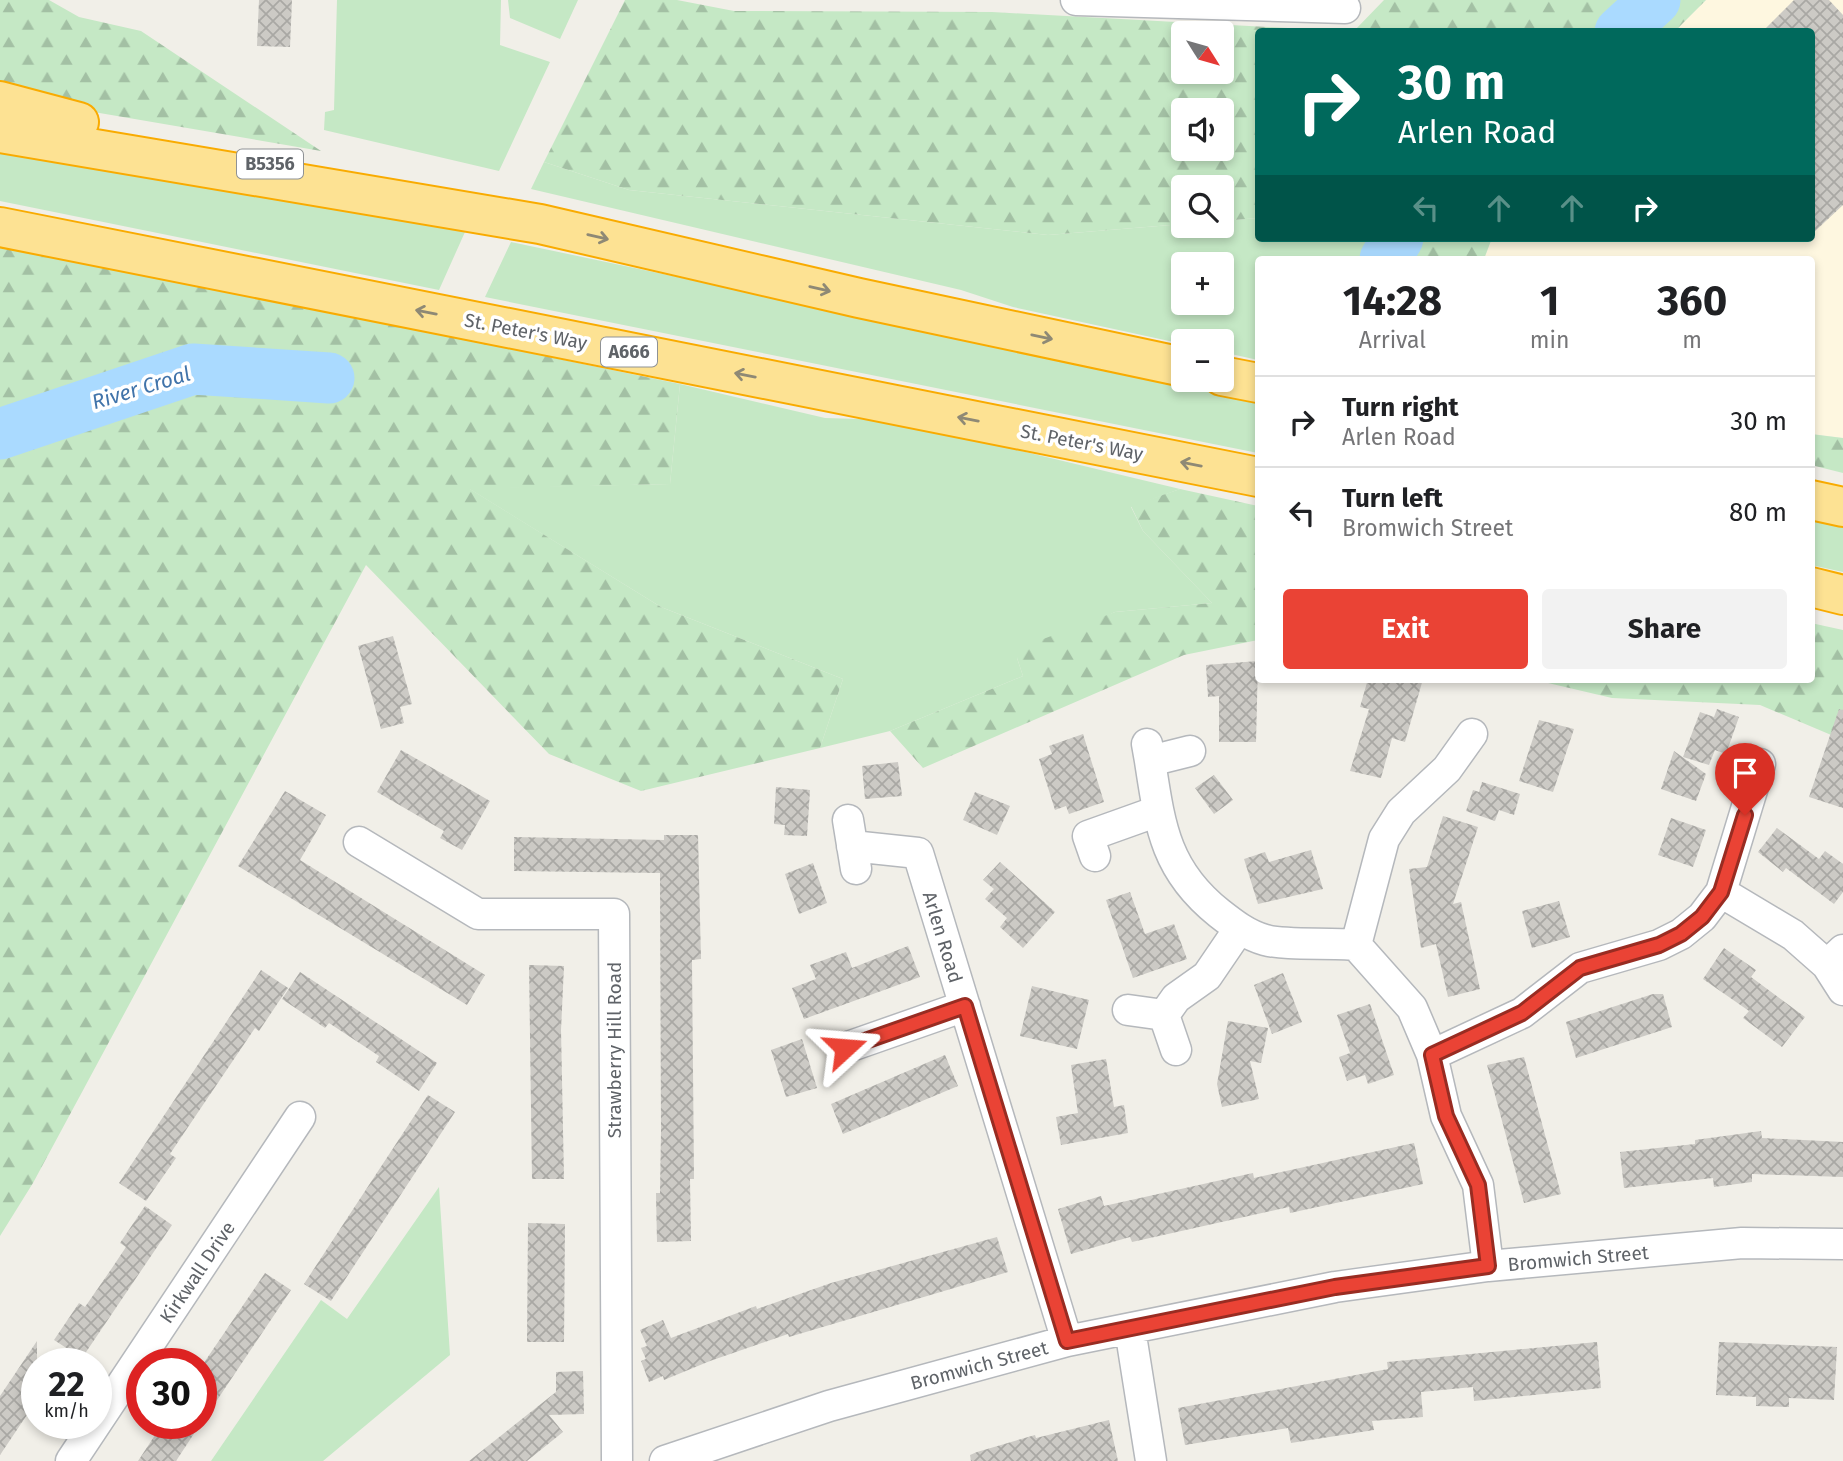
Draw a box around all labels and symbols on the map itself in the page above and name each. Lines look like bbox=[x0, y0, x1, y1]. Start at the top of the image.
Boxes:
north arrow bbox=[1171, 21, 1234, 84]
road number: B5356 bbox=[237, 149, 303, 178]
one-way arrow bbox=[586, 231, 609, 245]
one-way arrow bbox=[808, 283, 831, 296]
one-way arrow bbox=[415, 304, 438, 318]
street label: St. Peter's Way bbox=[463, 308, 590, 355]
one-way arrow bbox=[1030, 331, 1053, 345]
road number: A666 bbox=[601, 338, 657, 366]
water label: River Croal bbox=[89, 361, 193, 415]
one-way arrow bbox=[734, 368, 757, 381]
one-way arrow bbox=[957, 412, 980, 426]
street label: St. Peter's Way bbox=[1019, 419, 1146, 466]
one-way arrow bbox=[1180, 456, 1203, 470]
pin bbox=[1715, 743, 1775, 815]
street label: Arlen Road bbox=[918, 889, 967, 985]
street label: Strawberry Hill Road bbox=[603, 962, 626, 1138]
position arrow bbox=[808, 1011, 882, 1085]
street label: Kirkwall Drive bbox=[155, 1217, 240, 1328]
street label: Bromwich Street bbox=[1507, 1241, 1650, 1276]
street label: Bromwich Street bbox=[908, 1336, 1051, 1395]
speed limit sign: 30 bbox=[126, 1348, 217, 1439]

